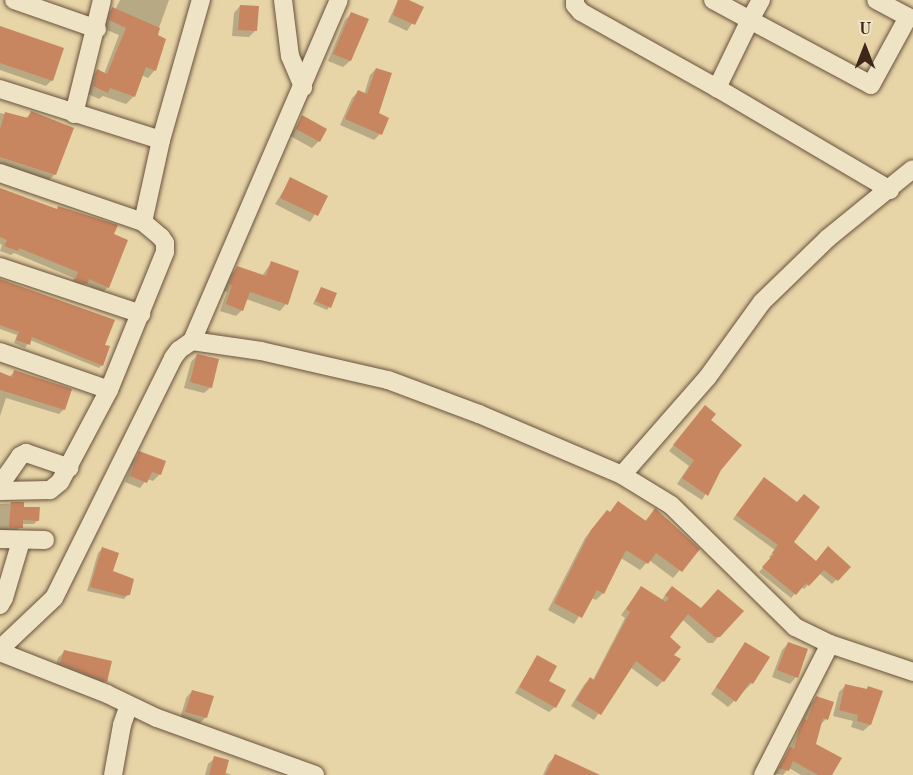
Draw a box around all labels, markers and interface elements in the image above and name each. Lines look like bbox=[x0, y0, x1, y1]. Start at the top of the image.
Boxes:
north arrow bbox=[835, 18, 895, 78]
text: U bbox=[859, 22, 871, 38]

